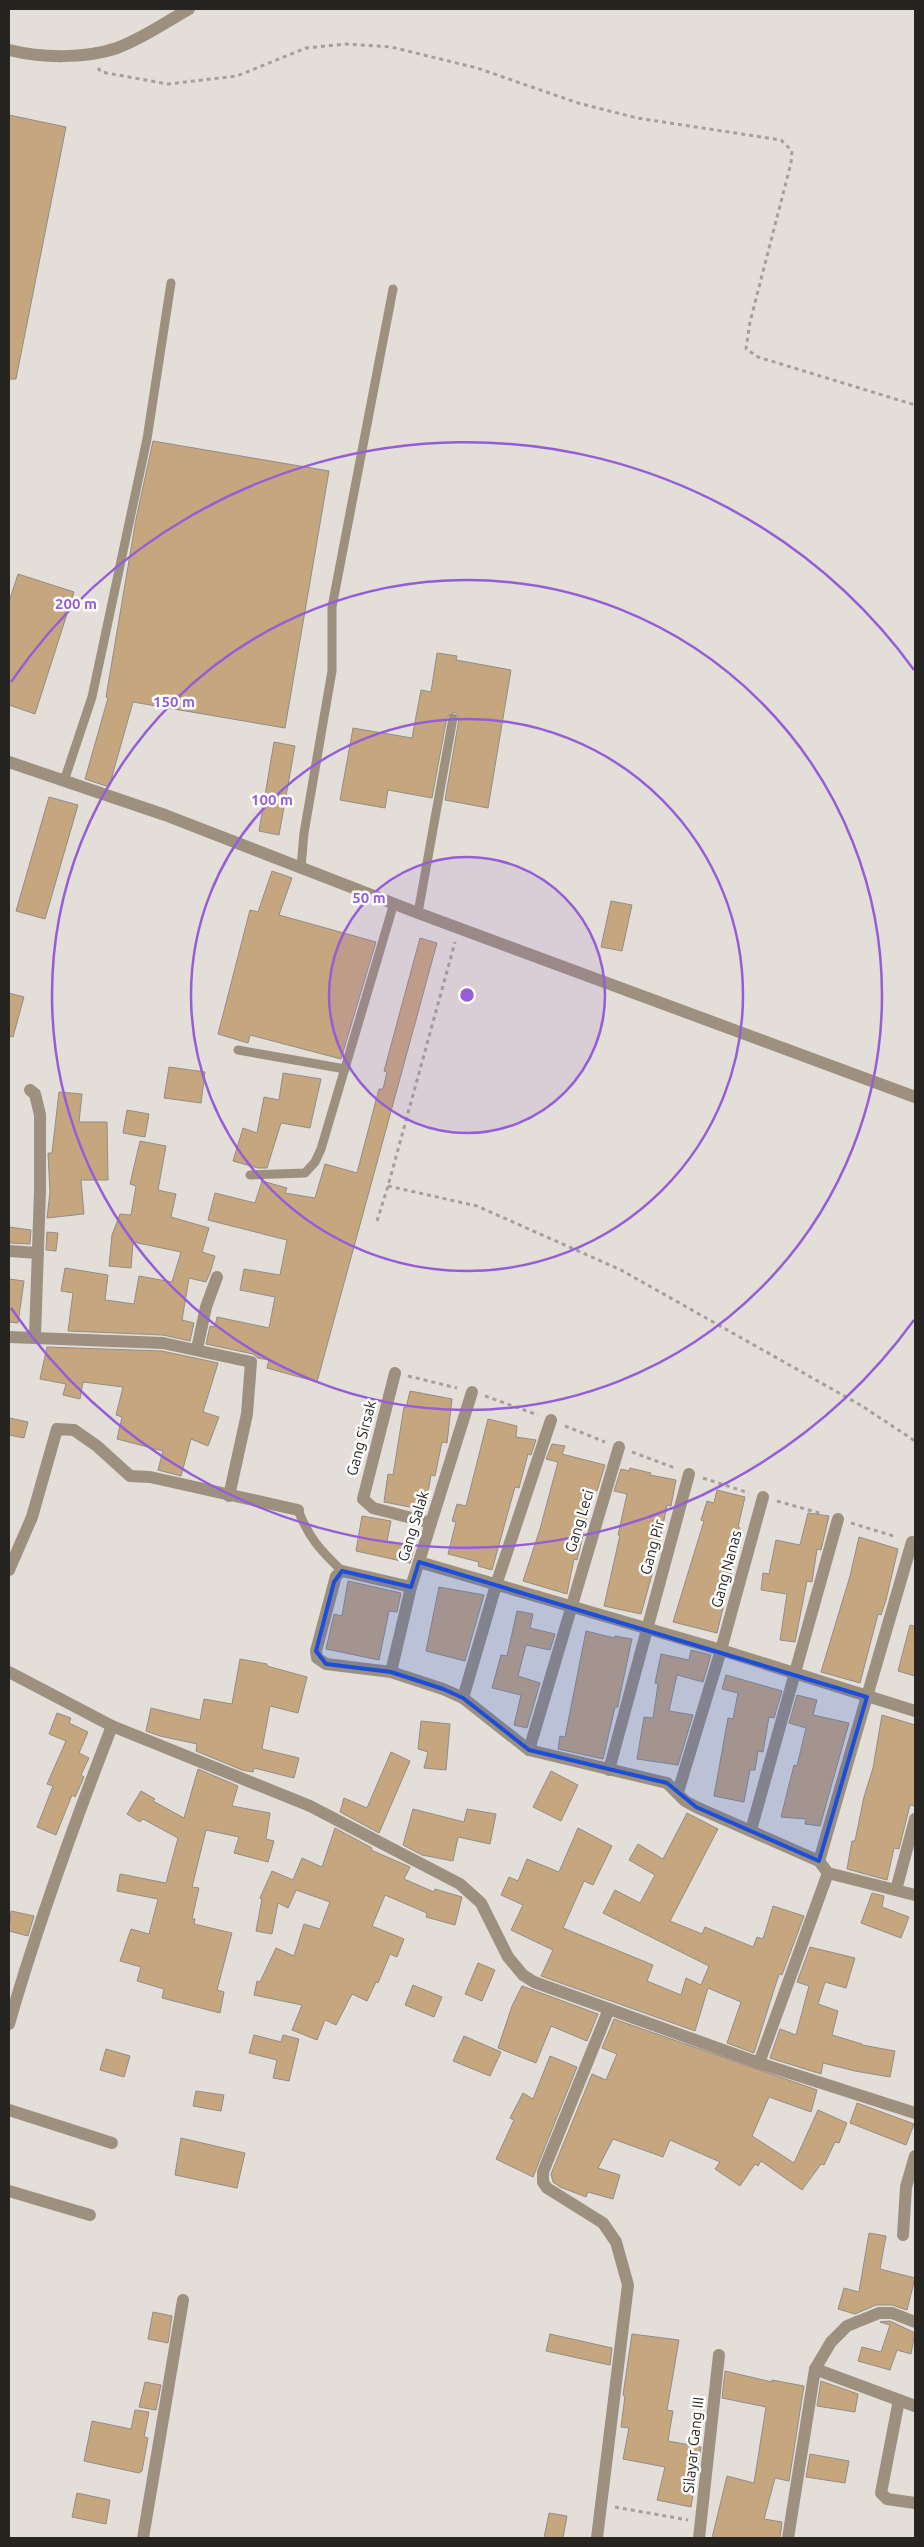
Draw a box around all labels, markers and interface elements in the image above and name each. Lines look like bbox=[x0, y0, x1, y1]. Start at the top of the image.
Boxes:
text: 200 m bbox=[55, 595, 97, 612]
text: 150 m bbox=[153, 693, 195, 710]
text: 100 m bbox=[251, 791, 293, 808]
text: 50 m bbox=[352, 889, 386, 906]
centre of rings bbox=[458, 986, 476, 1004]
street label: Gang Sirsak bbox=[343, 1398, 379, 1478]
street label: Gang Salak bbox=[394, 1488, 432, 1563]
street label: Gang Leci bbox=[561, 1488, 597, 1554]
street label: Gang Pir bbox=[636, 1517, 668, 1577]
street label: Gang Nanas bbox=[708, 1528, 744, 1610]
street label: Silayar Gang III bbox=[679, 2396, 707, 2494]

